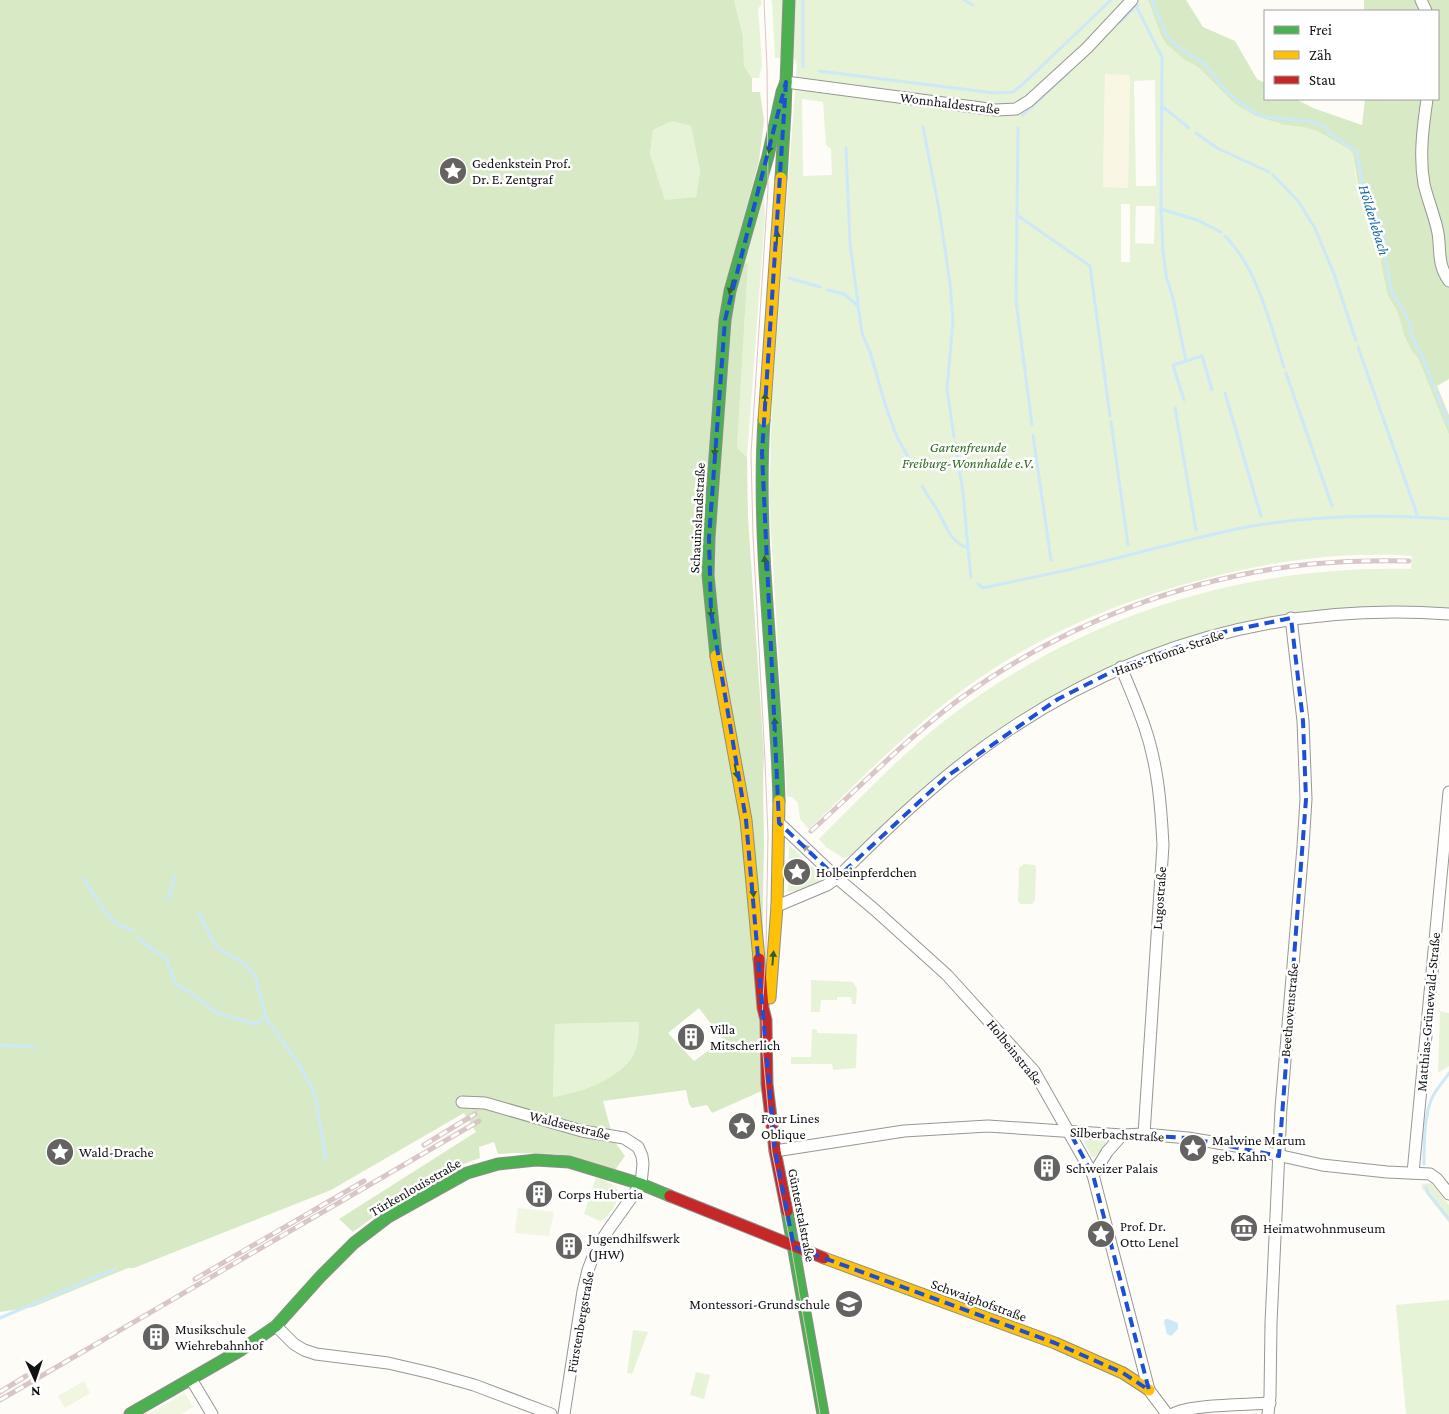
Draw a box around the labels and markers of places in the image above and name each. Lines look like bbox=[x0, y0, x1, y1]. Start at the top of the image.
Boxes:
place label: Gedenkstein Prof. Dr. E. Zentgraf bbox=[472, 155, 571, 187]
place icon: Gedenkstein Prof. Dr. E. Zentgraf bbox=[438, 156, 468, 186]
place icon: Holbeinpferdchen bbox=[782, 857, 812, 887]
place label: Holbeinpferdchen bbox=[816, 864, 917, 880]
place label: Villa Mitscherlich bbox=[710, 1021, 781, 1053]
building icon: Villa Mitscherlich bbox=[676, 1022, 706, 1052]
place label: Four Lines Oblique bbox=[761, 1110, 819, 1142]
place icon: Four Lines Oblique bbox=[727, 1111, 757, 1141]
place label: Malwine Marum geb. Kahn bbox=[1212, 1132, 1306, 1164]
place icon: Malwine Marum geb. Kahn bbox=[1178, 1133, 1208, 1163]
place icon: Wald-Drache bbox=[45, 1137, 75, 1167]
place label: Wald-Drache bbox=[79, 1144, 154, 1160]
building icon: Schweizer Palais bbox=[1032, 1153, 1062, 1183]
place label: Schweizer Palais bbox=[1066, 1160, 1158, 1176]
building icon: Corps Hubertia bbox=[524, 1179, 554, 1209]
place label: Corps Hubertia bbox=[558, 1186, 644, 1202]
museum icon: Heimatwohnmuseum bbox=[1229, 1213, 1259, 1243]
place label: Prof. Dr. Otto Lenel bbox=[1120, 1218, 1179, 1250]
place icon: Prof. Dr. Otto Lenel bbox=[1086, 1219, 1116, 1249]
place label: Heimatwohnmuseum bbox=[1263, 1220, 1385, 1236]
place label: Jugendhilfswerk (JHW) bbox=[586, 1230, 680, 1263]
building icon: Jugendhilfswerk (JHW) bbox=[554, 1231, 584, 1261]
school or university icon: Montessori-Grundschule bbox=[834, 1289, 864, 1319]
place label: Montessori-Grundschule bbox=[689, 1296, 830, 1312]
place label: Musikschule Wiehrebahnhof bbox=[175, 1321, 264, 1353]
building icon: Musikschule Wiehrebahnhof bbox=[141, 1322, 171, 1352]

